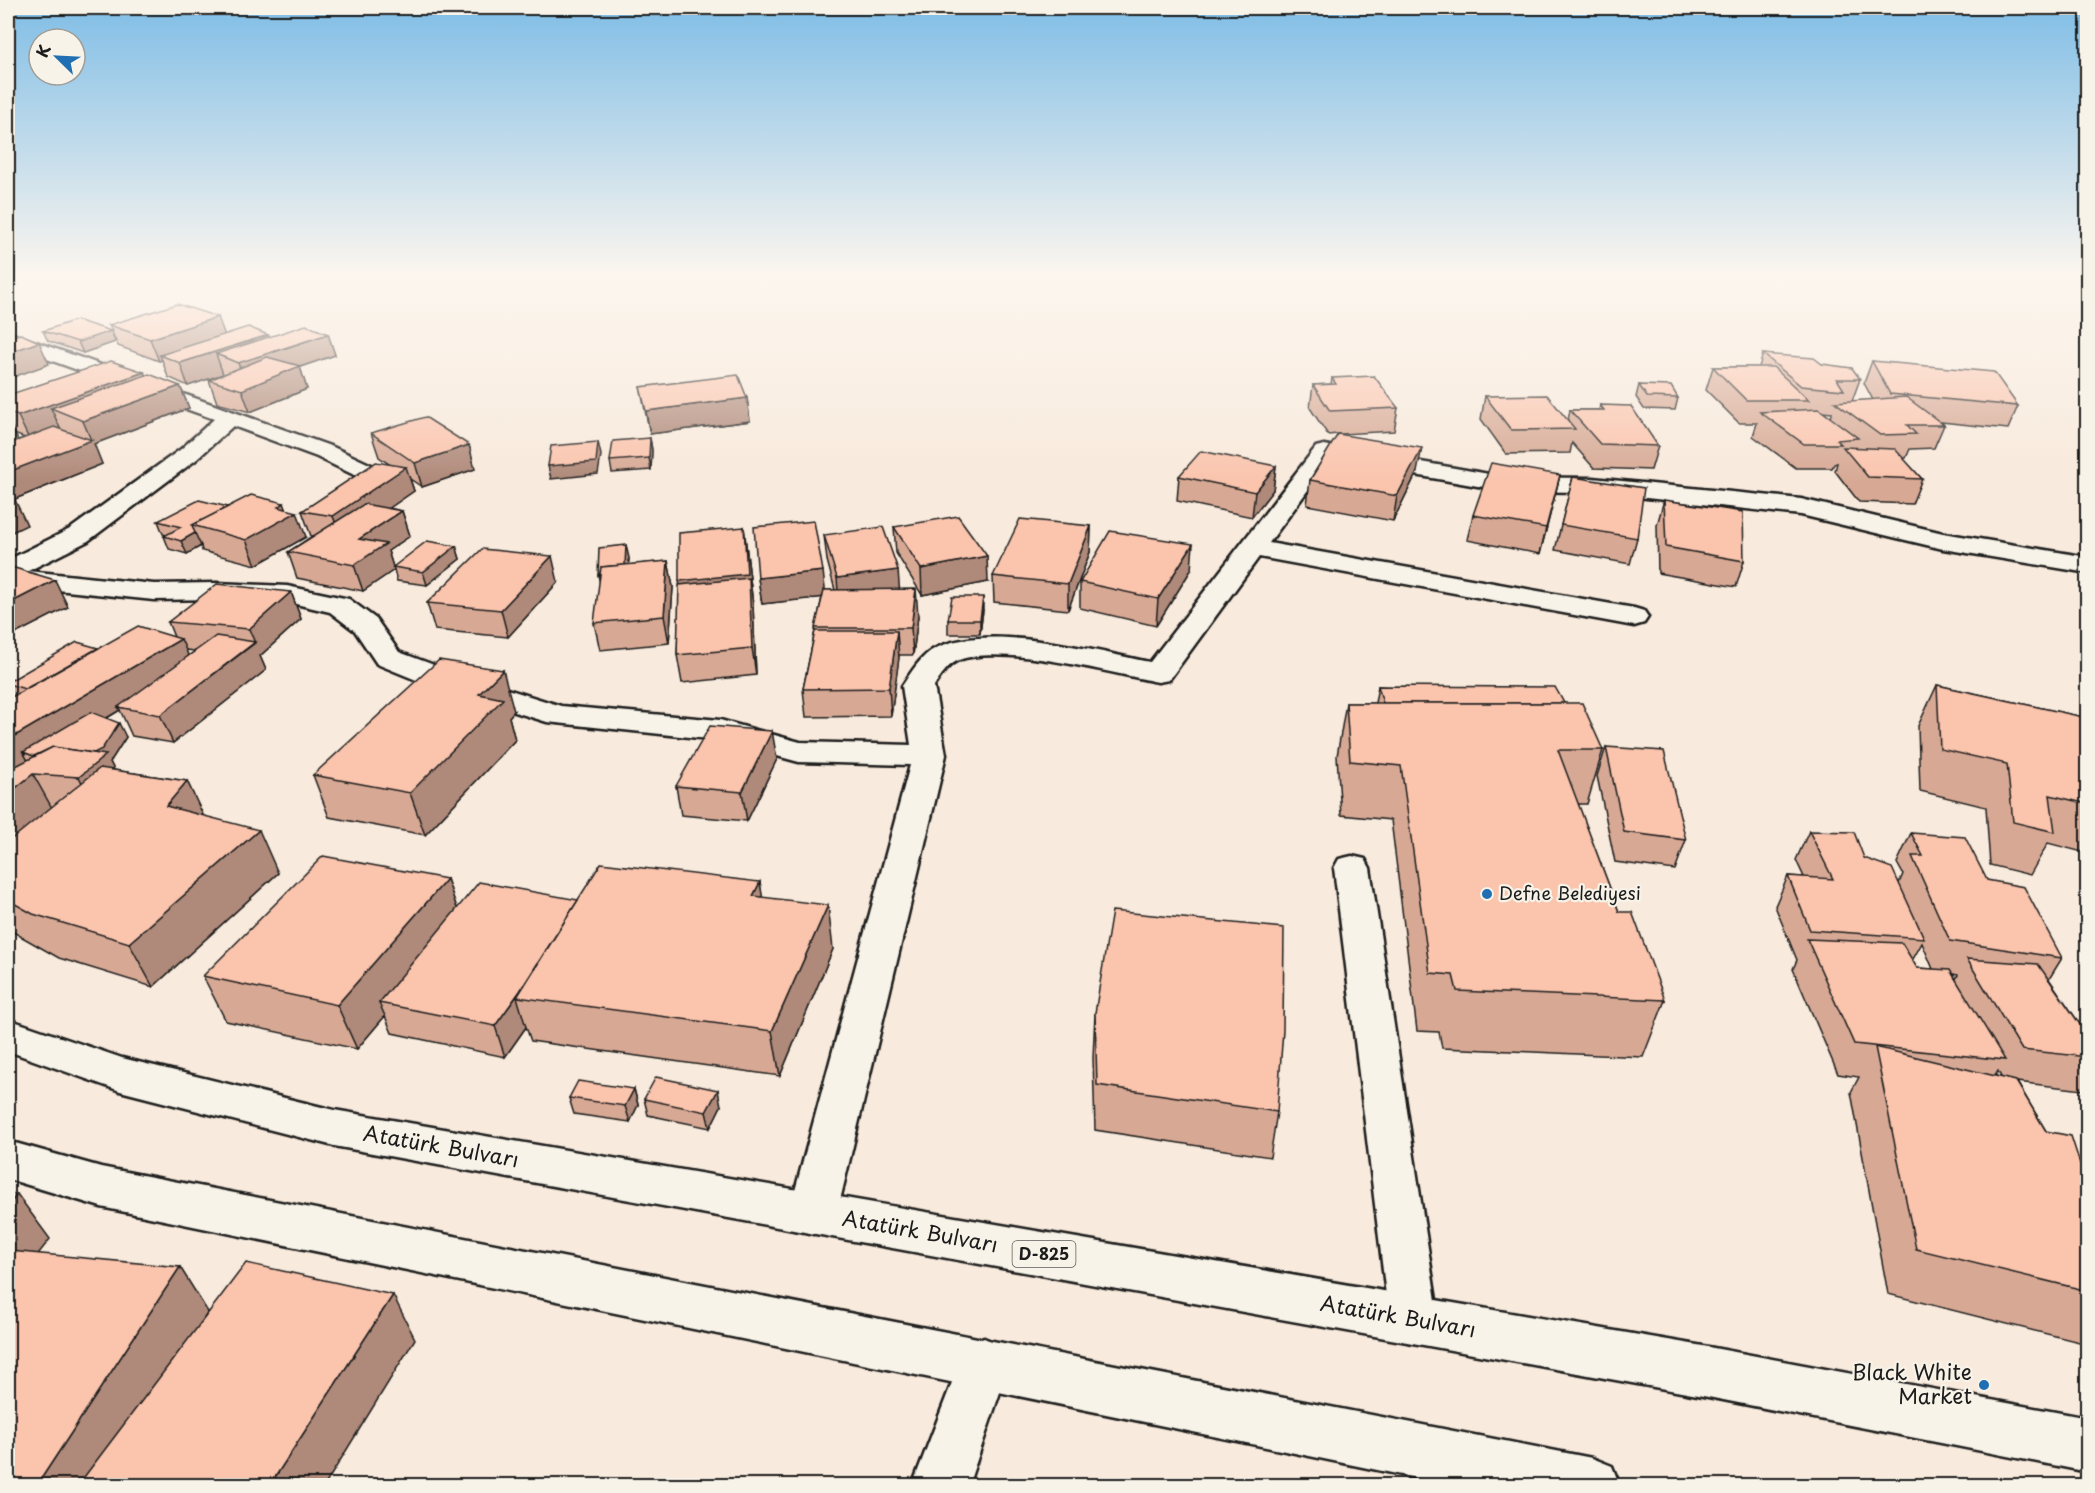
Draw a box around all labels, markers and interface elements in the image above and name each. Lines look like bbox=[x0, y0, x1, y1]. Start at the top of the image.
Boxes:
north arrow bbox=[27, 27, 87, 87]
text: K bbox=[29, 40, 56, 61]
place label: Defne Belediyesi bbox=[1499, 879, 1641, 906]
marker: Defne Belediyesi bbox=[1480, 887, 1494, 901]
street label: Atatürk Bulvarı bbox=[361, 1116, 522, 1174]
street label: Atatürk Bulvarı bbox=[840, 1201, 1001, 1259]
road number: D-825 bbox=[1012, 1241, 1076, 1267]
street label: Atatürk Bulvarı bbox=[1318, 1286, 1479, 1344]
place label: Black White Market bbox=[1852, 1355, 1972, 1411]
marker: Black White Market bbox=[1977, 1378, 1991, 1392]

